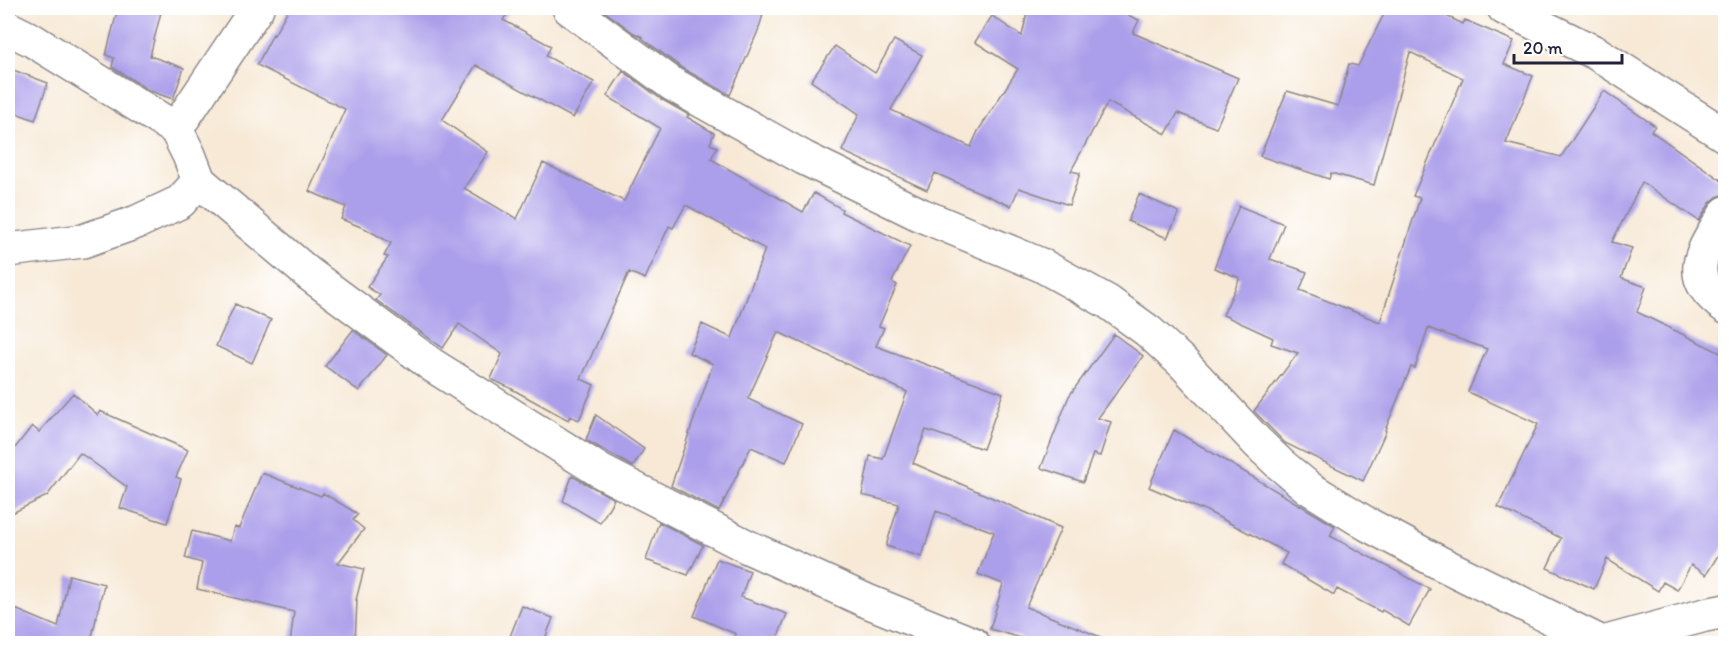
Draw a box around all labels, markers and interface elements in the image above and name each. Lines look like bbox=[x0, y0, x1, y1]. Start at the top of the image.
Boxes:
scale bar bbox=[1514, 27, 1622, 65]
text: 20 m bbox=[1523, 37, 1563, 59]

